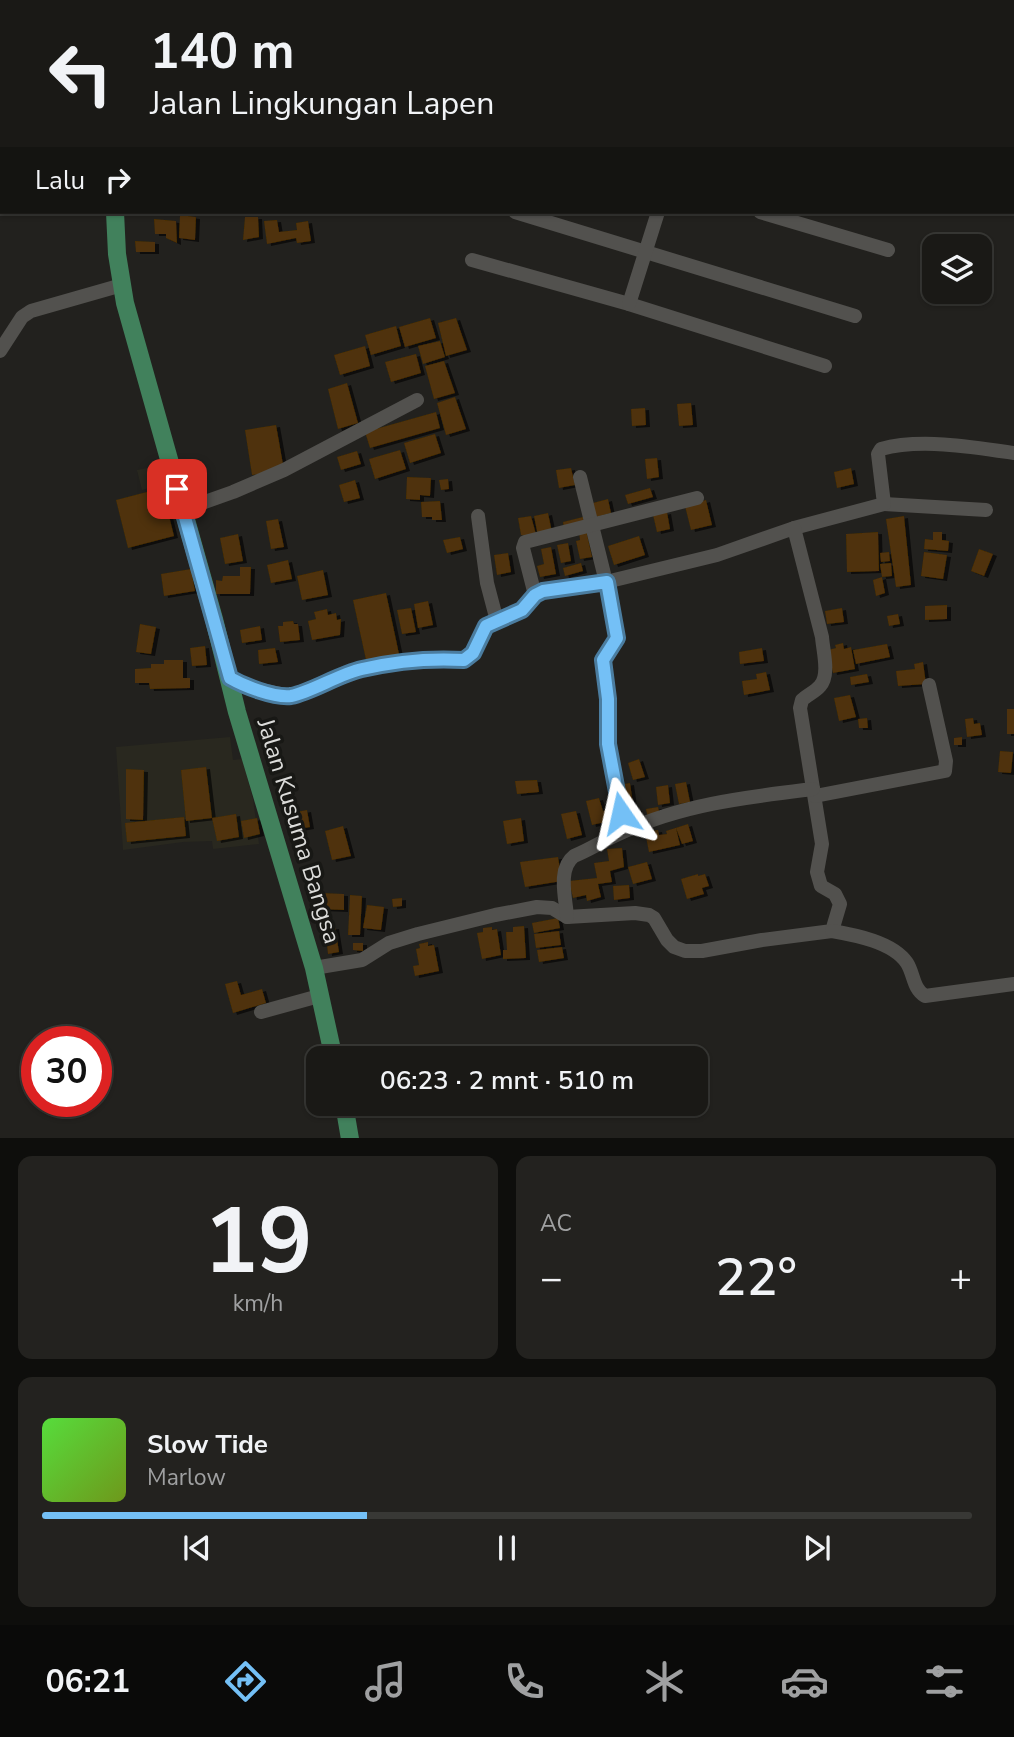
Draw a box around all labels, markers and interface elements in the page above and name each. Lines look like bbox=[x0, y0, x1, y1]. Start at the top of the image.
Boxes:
text: 140 m bbox=[150, 18, 294, 85]
icon: left bbox=[35, 28, 126, 119]
text: Jalan Lingkungan Lapen bbox=[150, 82, 494, 125]
icon: right bbox=[99, 161, 137, 199]
text: Lalu bbox=[35, 163, 85, 198]
map controls bbox=[922, 234, 992, 304]
button: layers bbox=[922, 234, 992, 304]
pin bbox=[147, 459, 207, 519]
icon: arrive bbox=[158, 470, 196, 508]
street label: Jalan Kusuma Bangsa bbox=[249, 714, 348, 947]
position arrow bbox=[584, 776, 658, 850]
speed limit sign: 30 bbox=[21, 1026, 112, 1117]
text: 06:23 · 2 mnt · 510 m bbox=[380, 1063, 634, 1098]
text: 19 bbox=[203, 1180, 313, 1304]
text: AC bbox=[540, 1208, 572, 1239]
text: 22° bbox=[715, 1242, 797, 1313]
text: − bbox=[540, 1253, 563, 1304]
text: + bbox=[949, 1253, 972, 1304]
text: km/h bbox=[233, 1288, 283, 1319]
text: Slow Tide bbox=[147, 1427, 268, 1462]
text: Marlow bbox=[147, 1462, 226, 1493]
icon: previous bbox=[178, 1529, 216, 1567]
icon: pause bbox=[488, 1529, 526, 1567]
icon: next bbox=[798, 1529, 836, 1567]
icon: directions bbox=[221, 1657, 270, 1706]
icon: music bbox=[361, 1657, 410, 1706]
icon: phone bbox=[500, 1657, 549, 1706]
icon: climate bbox=[640, 1657, 689, 1706]
icon: car bbox=[780, 1657, 829, 1706]
icon: filters bbox=[920, 1657, 969, 1706]
text: 06:21 bbox=[45, 1660, 130, 1703]

